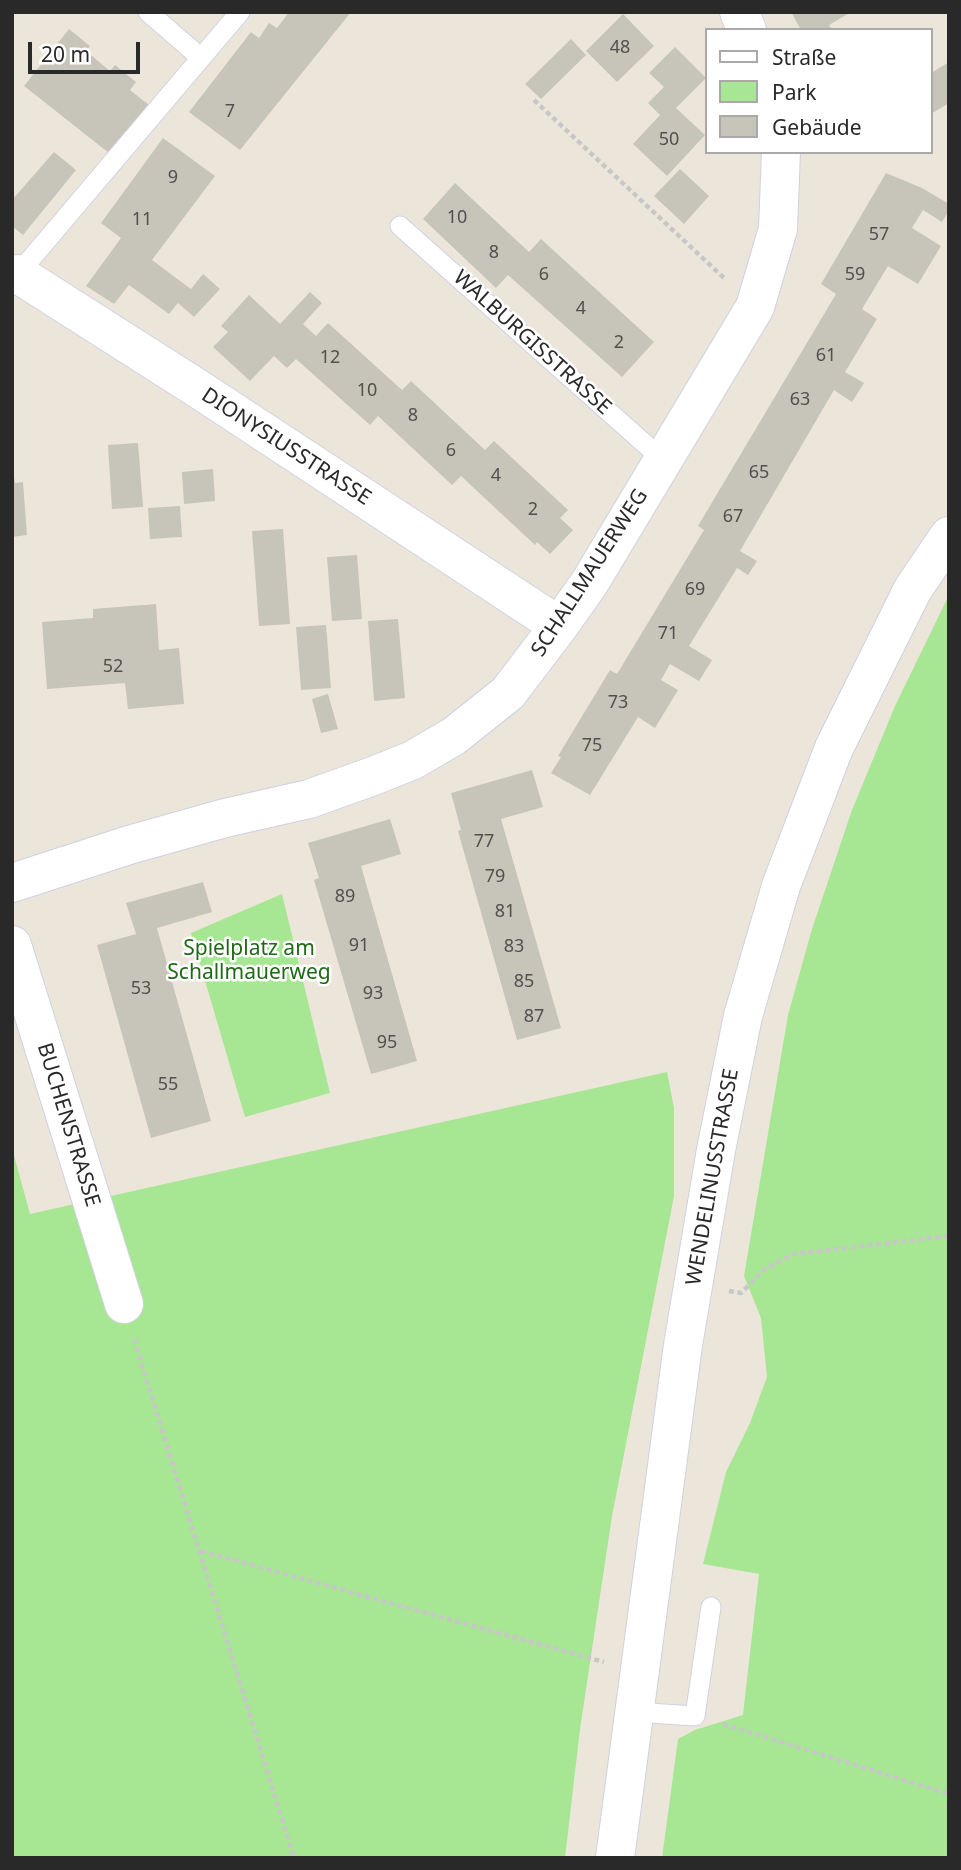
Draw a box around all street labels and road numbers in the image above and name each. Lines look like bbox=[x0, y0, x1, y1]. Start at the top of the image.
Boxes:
street label: WALBURGISSTRASSE bbox=[448, 266, 616, 420]
street label: DIONYSIUSSTRASSE bbox=[197, 383, 375, 511]
street label: SCHALLMAUERWEG bbox=[526, 484, 654, 662]
street label: BUCHENSTRASSE bbox=[31, 1040, 105, 1210]
street label: WENDELINUSSTRASSE bbox=[682, 1067, 744, 1287]

